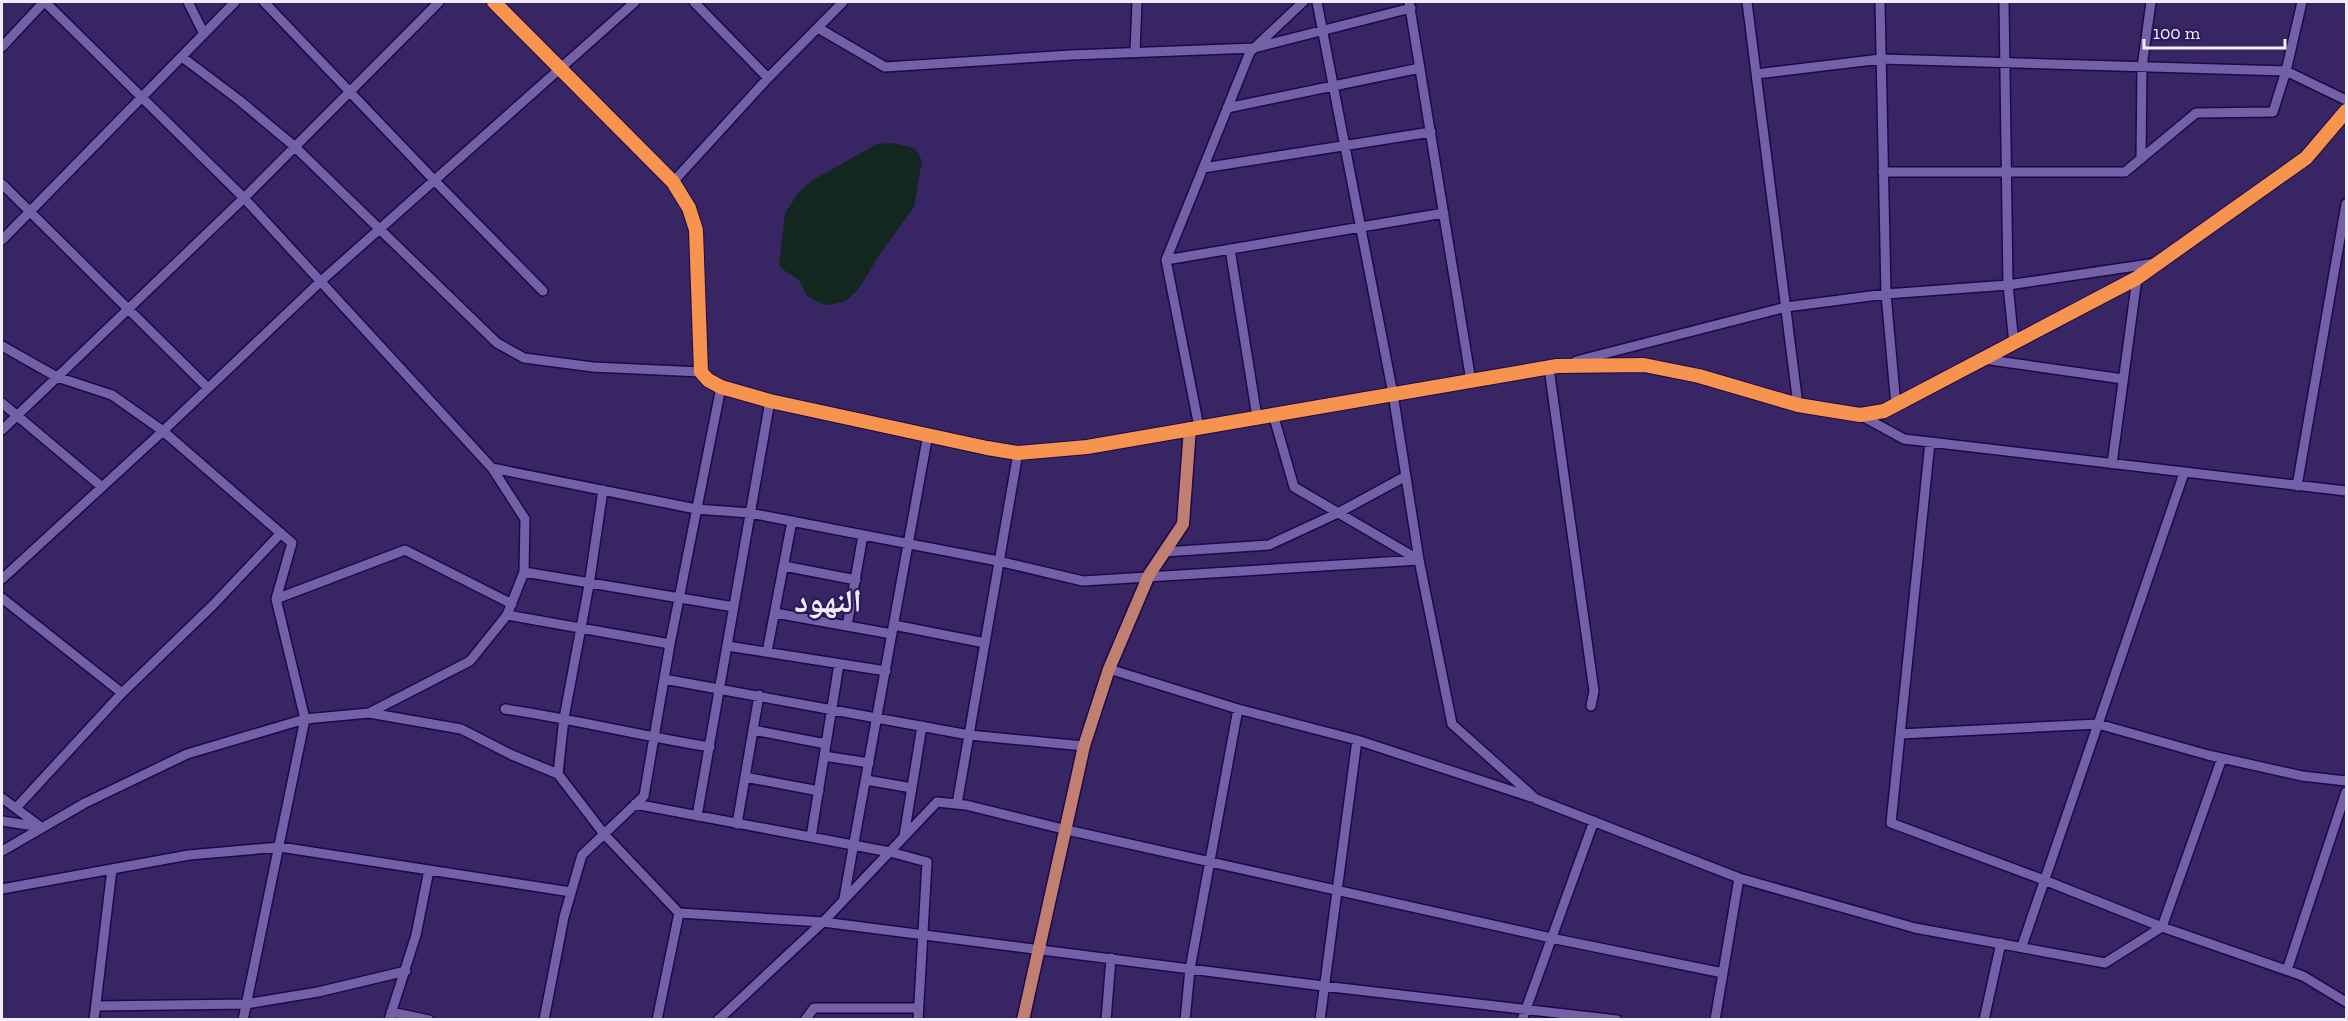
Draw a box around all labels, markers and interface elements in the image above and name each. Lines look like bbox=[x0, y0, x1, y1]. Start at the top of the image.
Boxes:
scale bar bbox=[2144, 12, 2285, 50]
text: 100 m bbox=[2153, 22, 2201, 44]
district label: النهود bbox=[794, 582, 862, 620]

